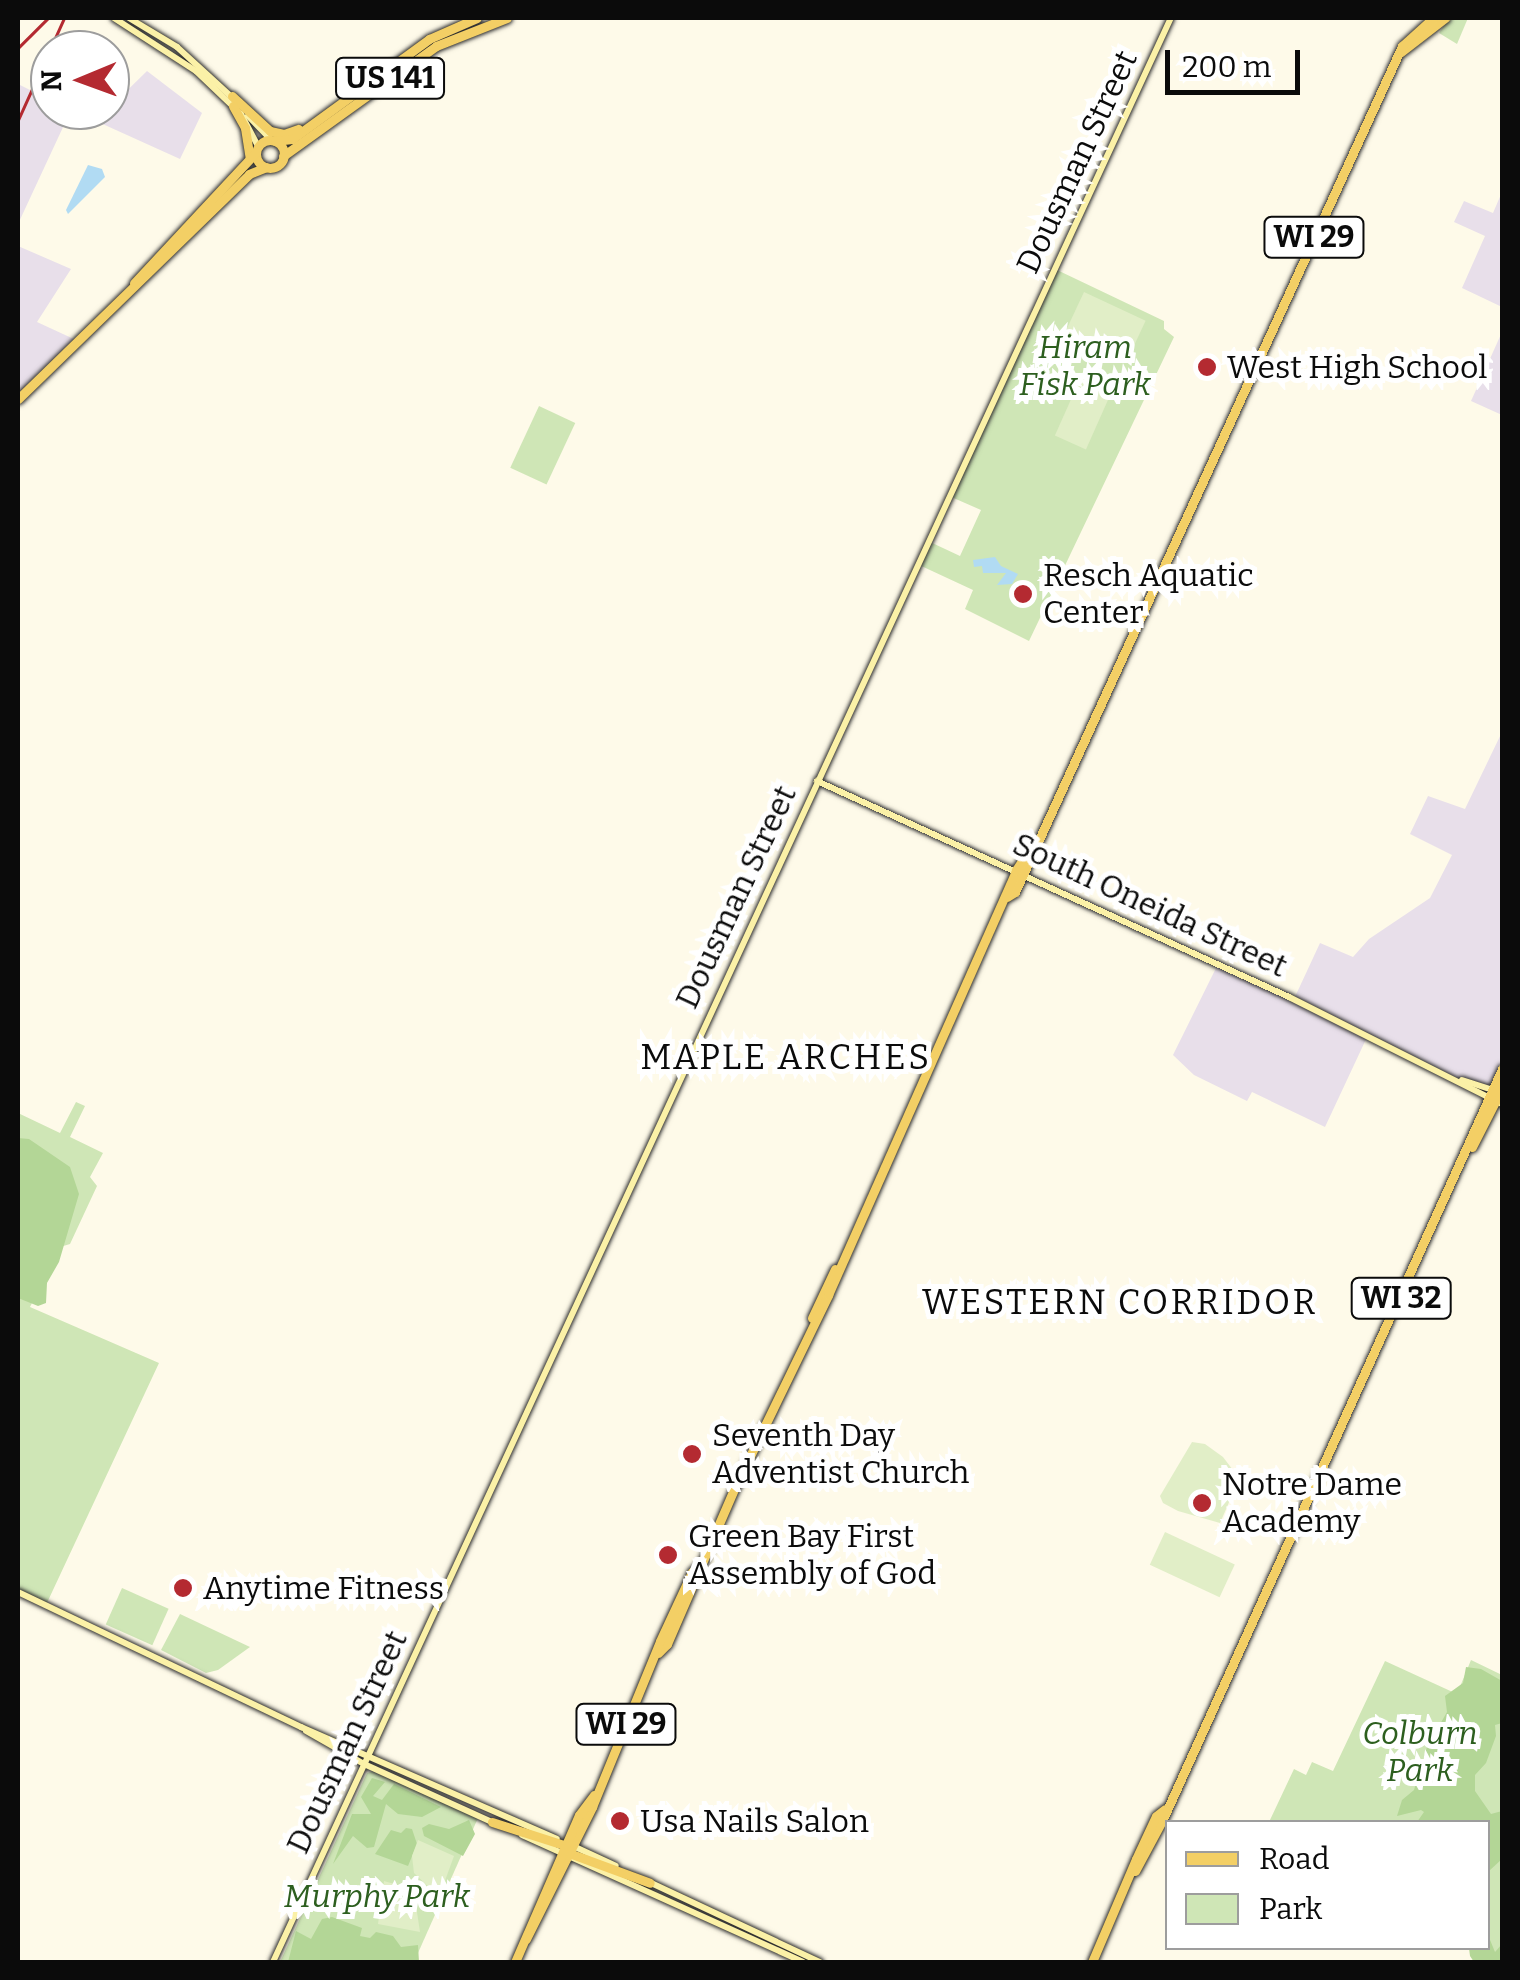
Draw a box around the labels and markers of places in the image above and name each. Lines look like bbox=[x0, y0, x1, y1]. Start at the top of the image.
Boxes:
place label: West High School bbox=[1227, 348, 1488, 386]
marker: West High School bbox=[1196, 356, 1218, 378]
place label: Resch Aquatic Center bbox=[1043, 557, 1254, 632]
marker: Resch Aquatic Center bbox=[1012, 583, 1034, 605]
place label: Seventh Day Adventist Church bbox=[712, 1417, 969, 1492]
marker: Seventh Day Adventist Church bbox=[681, 1443, 703, 1465]
place label: Notre Dame Academy bbox=[1222, 1466, 1402, 1541]
marker: Notre Dame Academy bbox=[1191, 1492, 1213, 1514]
place label: Green Bay First Assembly of God bbox=[688, 1518, 936, 1593]
marker: Green Bay First Assembly of God bbox=[657, 1544, 679, 1566]
place label: Anytime Fitness bbox=[203, 1569, 444, 1607]
marker: Anytime Fitness bbox=[172, 1577, 194, 1599]
place label: Usa Nails Salon bbox=[640, 1802, 869, 1840]
marker: Usa Nails Salon bbox=[609, 1810, 631, 1832]

